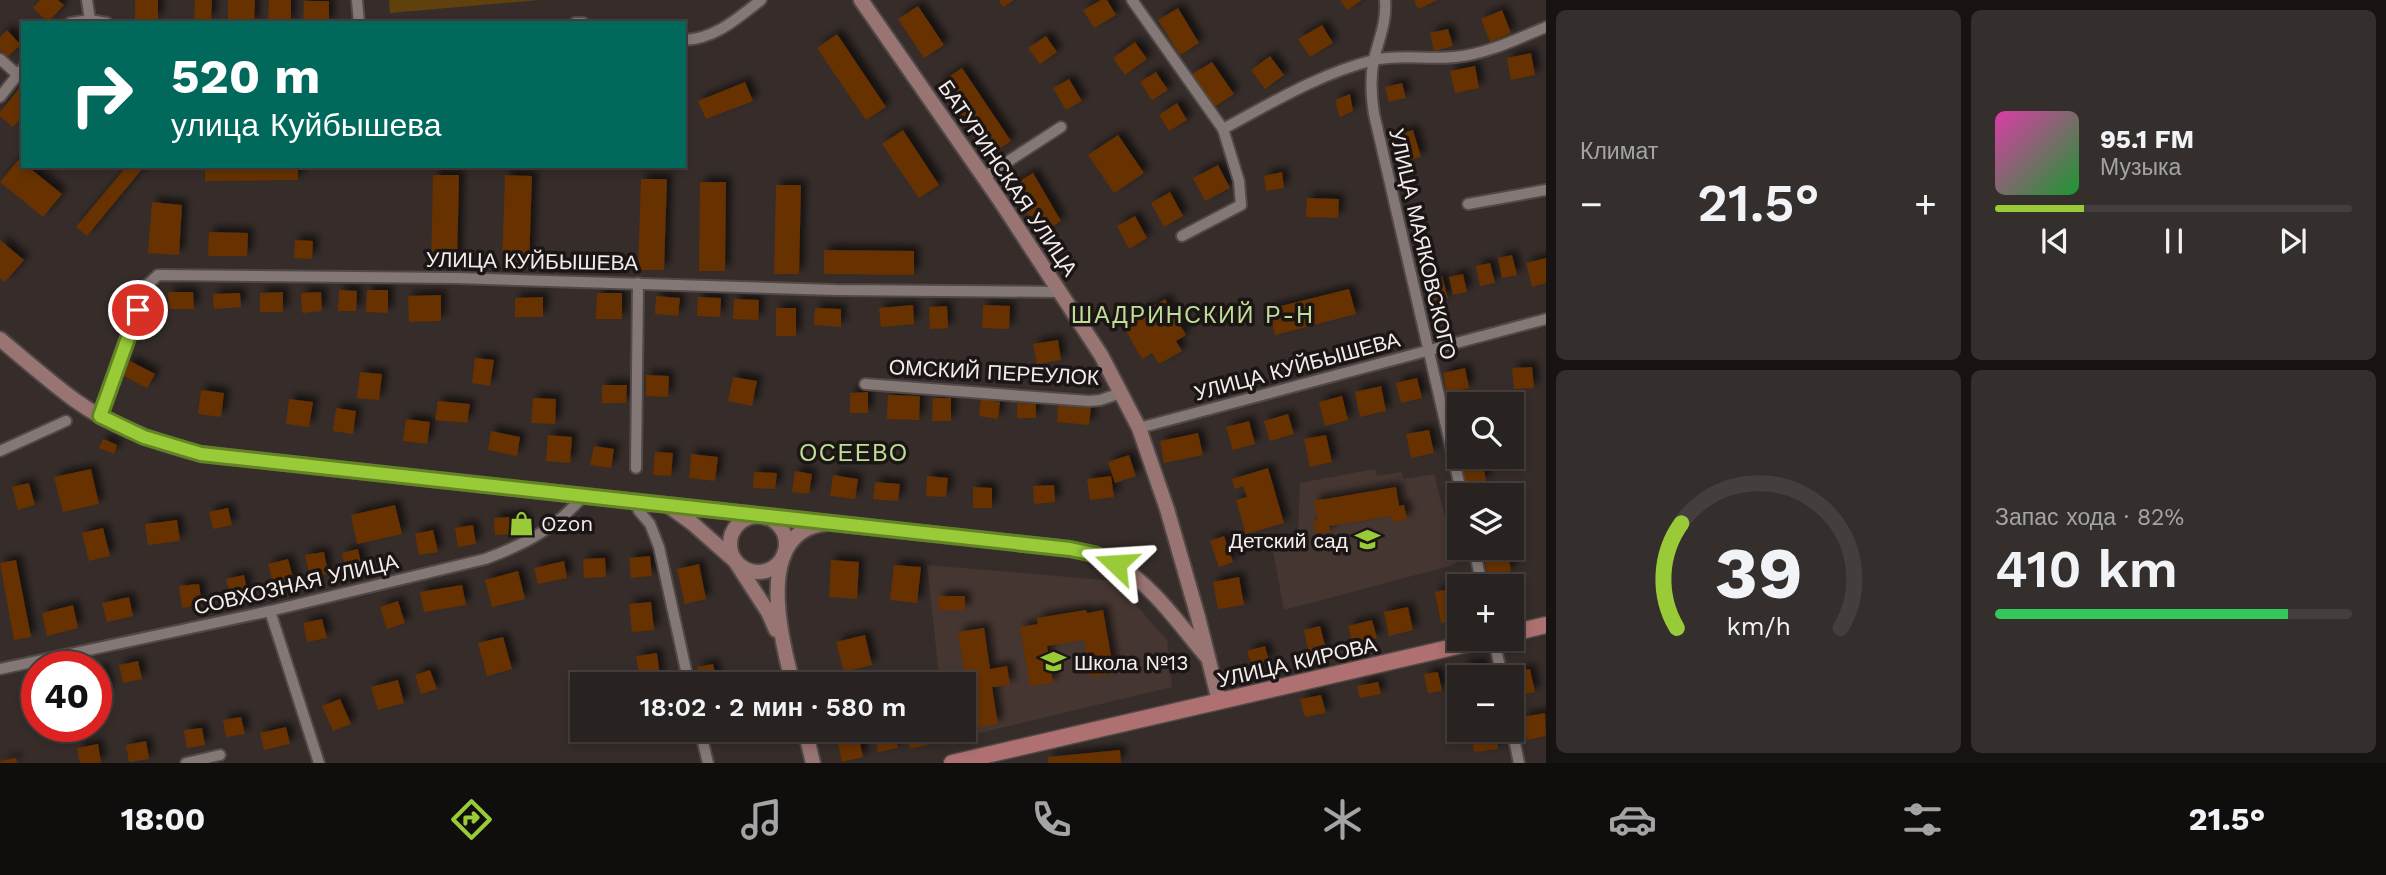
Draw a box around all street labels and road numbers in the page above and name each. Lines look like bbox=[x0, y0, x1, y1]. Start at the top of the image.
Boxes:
street label: БАТУРИНСКАЯ УЛИЦА bbox=[933, 75, 1083, 281]
street label: УЛИЦА МАЯКОВСКОГО bbox=[1384, 126, 1462, 362]
street label: УЛИЦА КУЙБЫШЕВА bbox=[426, 247, 638, 275]
street label: УЛИЦА КУЙБЫШЕВА bbox=[1191, 326, 1403, 406]
street label: ОМСКИЙ ПЕРЕУЛОК bbox=[888, 354, 1101, 390]
street label: СОВХОЗНАЯ УЛИЦА bbox=[191, 548, 401, 620]
street label: УЛИЦА КИРОВА bbox=[1215, 632, 1379, 692]

